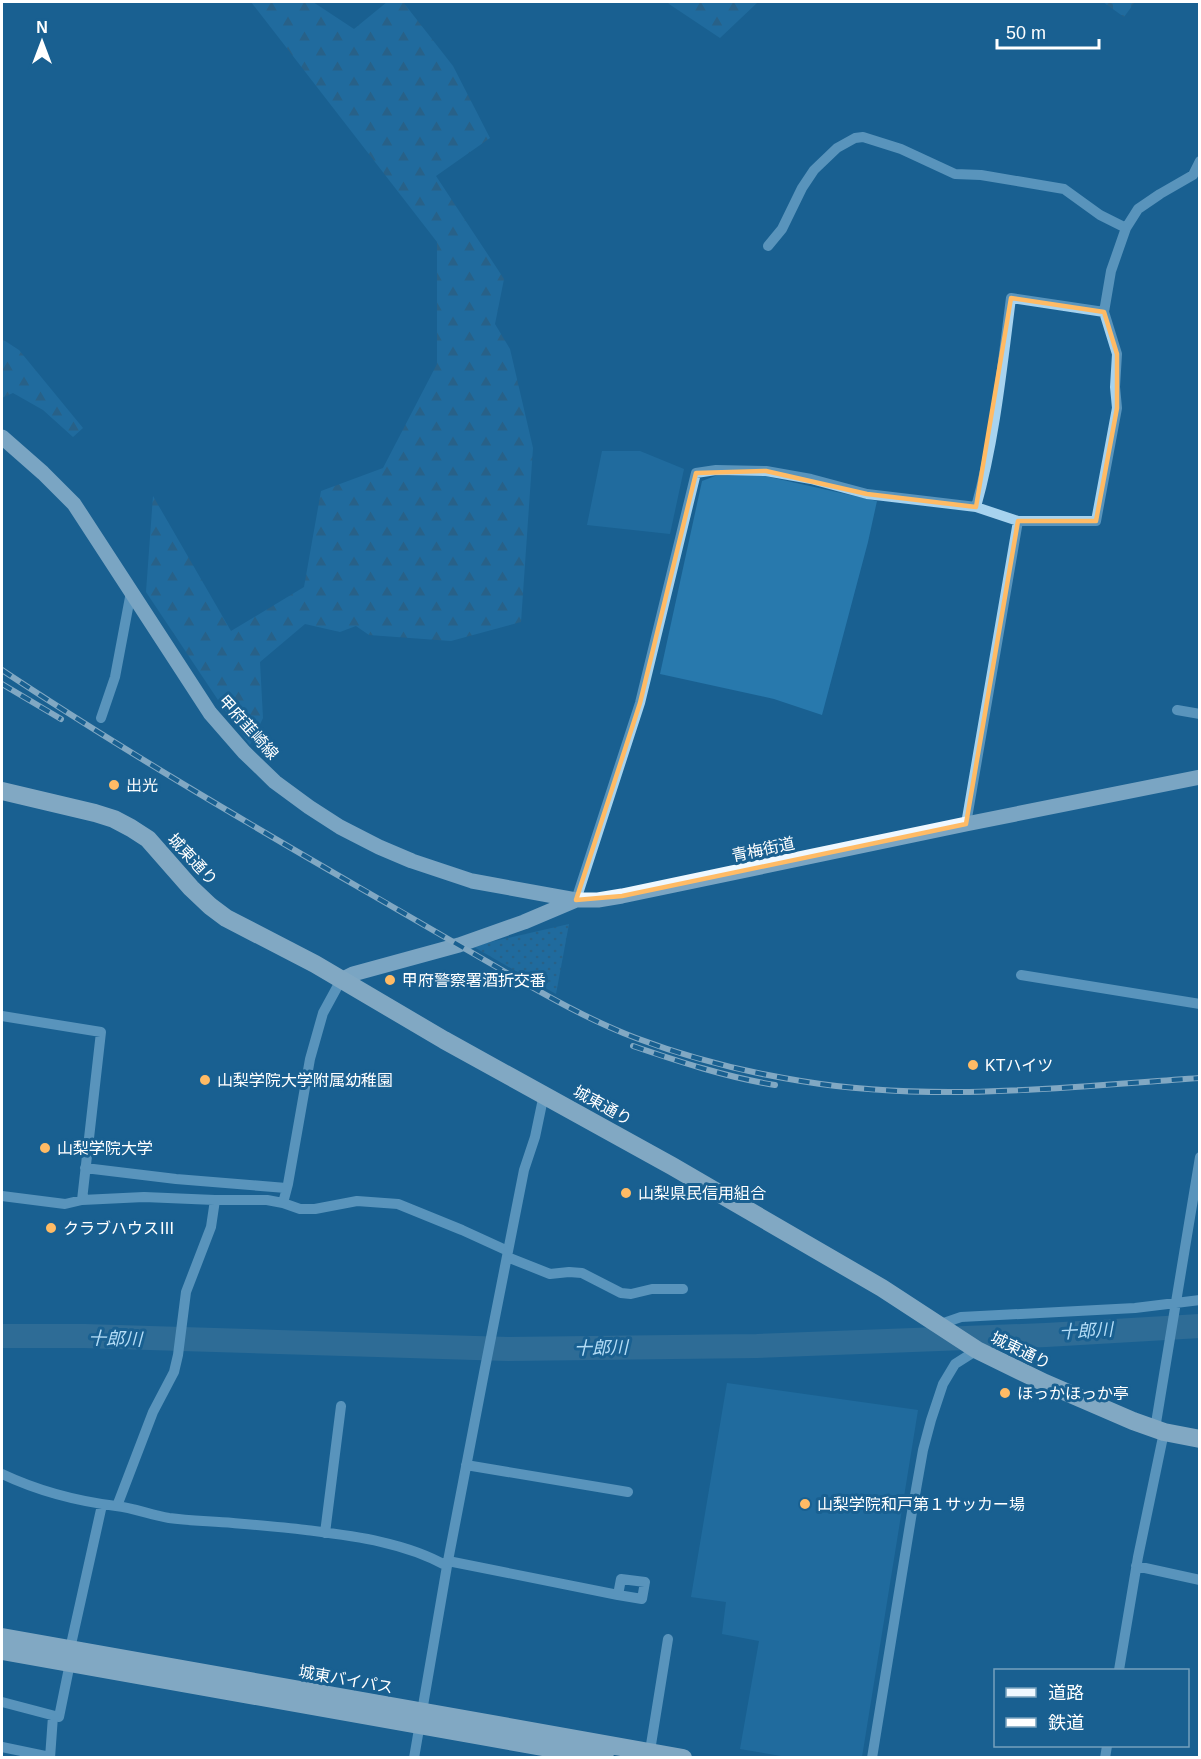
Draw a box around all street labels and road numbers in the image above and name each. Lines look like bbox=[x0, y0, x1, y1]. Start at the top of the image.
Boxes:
street label: 甲府韮崎線 bbox=[216, 692, 282, 763]
street label: 城東通り bbox=[165, 830, 221, 889]
street label: 青梅街道 bbox=[730, 835, 796, 864]
street label: 城東通り bbox=[571, 1082, 635, 1128]
street label: 城東通り bbox=[988, 1329, 1053, 1372]
street label: 城東バイパス bbox=[297, 1663, 395, 1696]

